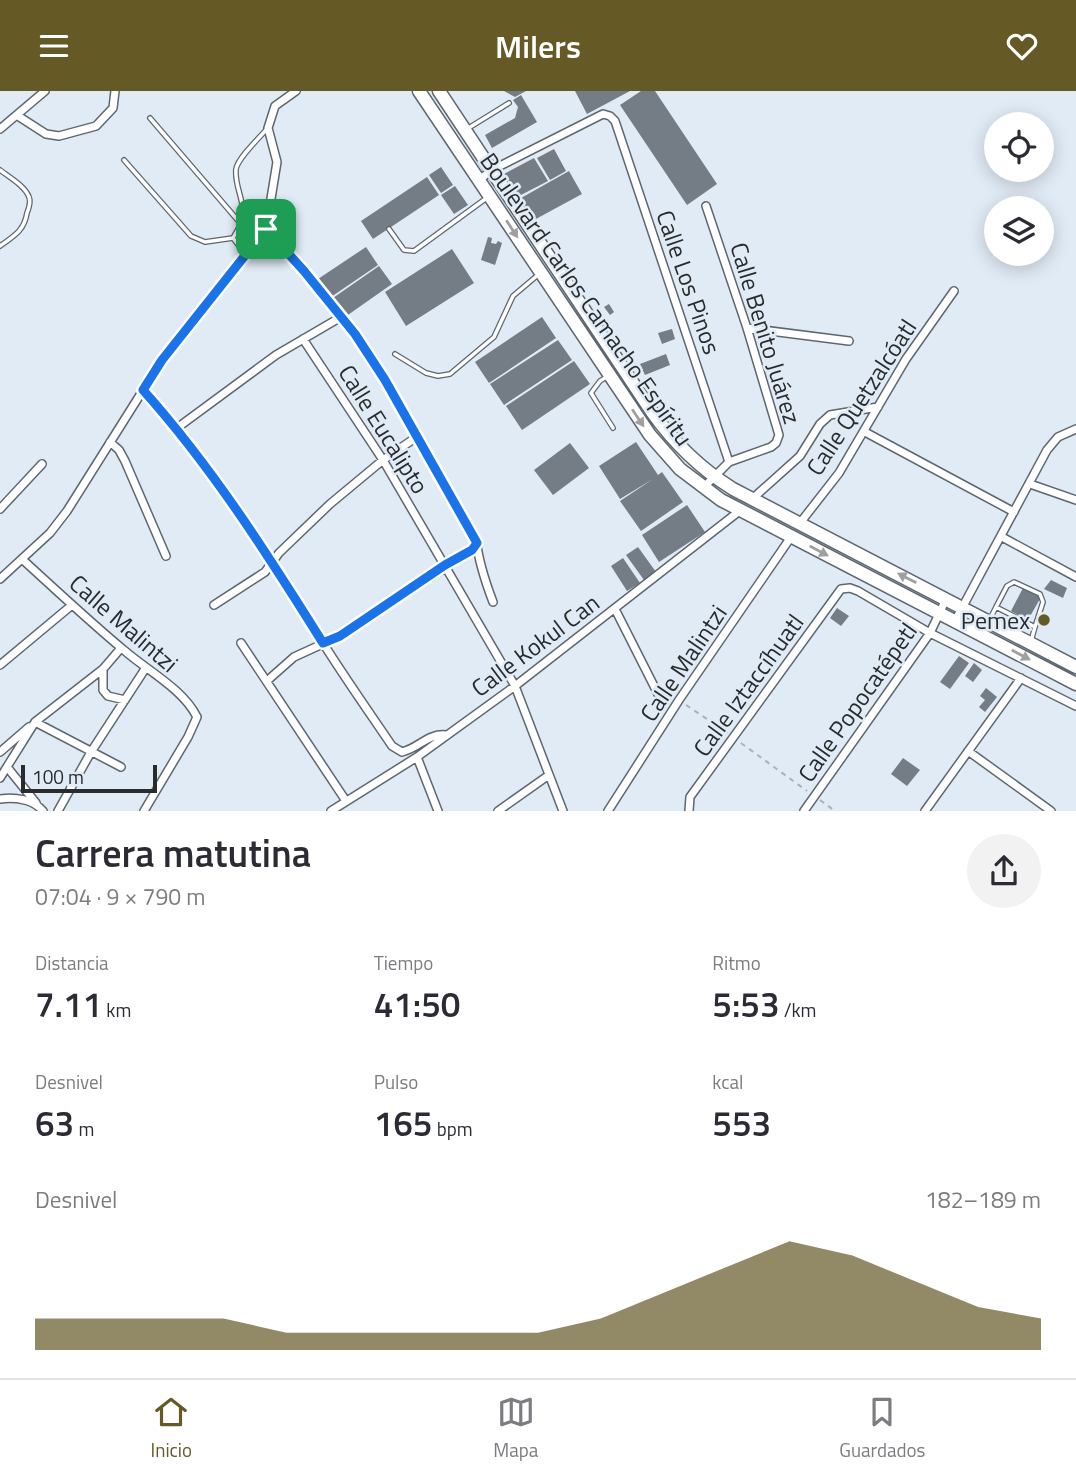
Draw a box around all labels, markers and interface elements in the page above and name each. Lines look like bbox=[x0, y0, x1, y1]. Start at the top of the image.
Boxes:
text: Milers bbox=[495, 22, 581, 70]
icon: menu bbox=[35, 27, 73, 65]
icon: heart bbox=[1003, 27, 1041, 65]
map controls bbox=[984, 112, 1054, 266]
button: locate bbox=[984, 112, 1054, 182]
street label: Boulevard Carlos Camacho Espíritu bbox=[472, 145, 702, 453]
button: layers bbox=[984, 196, 1054, 266]
pin bbox=[236, 199, 296, 259]
street label: Calle Los Pinos bbox=[648, 205, 730, 359]
icon: arrive bbox=[247, 210, 285, 248]
one-way arrow bbox=[505, 220, 519, 238]
street label: Calle Benito Juárez bbox=[721, 238, 811, 428]
street label: Calle Quetzalcóatl bbox=[797, 312, 925, 482]
street label: Calle Eucalipto bbox=[330, 357, 438, 501]
one-way arrow bbox=[632, 408, 645, 428]
one-way arrow bbox=[809, 545, 829, 557]
street label: Calle Malintzi bbox=[62, 565, 186, 681]
one-way arrow bbox=[897, 573, 917, 584]
street label: Calle Kokul Can bbox=[463, 585, 607, 705]
street label: Calle Malintzi bbox=[631, 597, 735, 729]
place label: Pemex bbox=[961, 602, 1030, 638]
street label: Calle Iztaccíhuatl bbox=[684, 606, 812, 764]
marker: Pemex bbox=[1036, 612, 1052, 628]
street label: Calle Popocatépetl bbox=[789, 615, 925, 789]
one-way arrow bbox=[1011, 649, 1031, 661]
scale bar bbox=[21, 762, 158, 794]
text: 100 m bbox=[32, 762, 84, 791]
text: Carrera matutina bbox=[35, 824, 311, 882]
button: share bbox=[967, 834, 1041, 908]
text: 07:04 · 9 × 790 m bbox=[35, 879, 205, 914]
text: Distancia bbox=[35, 948, 109, 977]
text: Tiempo bbox=[374, 948, 433, 977]
text: Ritmo bbox=[712, 948, 761, 977]
text: 7.11 bbox=[35, 977, 102, 1031]
text: 41:50 bbox=[374, 977, 460, 1031]
text: 5:53 bbox=[712, 977, 780, 1031]
text: km bbox=[102, 995, 131, 1024]
text: /km bbox=[780, 995, 817, 1024]
text: Desnivel bbox=[35, 1067, 103, 1096]
text: Pulso bbox=[374, 1067, 418, 1096]
text: kcal bbox=[712, 1067, 743, 1096]
text: 63 bbox=[35, 1096, 74, 1150]
text: 165 bbox=[374, 1096, 432, 1150]
text: 553 bbox=[712, 1096, 771, 1150]
text: m bbox=[74, 1114, 94, 1143]
text: bpm bbox=[432, 1114, 473, 1143]
text: Desnivel bbox=[35, 1182, 117, 1217]
text: 182–189 m bbox=[925, 1182, 1041, 1217]
tab: Inicio bbox=[151, 1393, 192, 1464]
tab: Mapa bbox=[493, 1393, 538, 1464]
tab: Guardados bbox=[839, 1393, 925, 1464]

